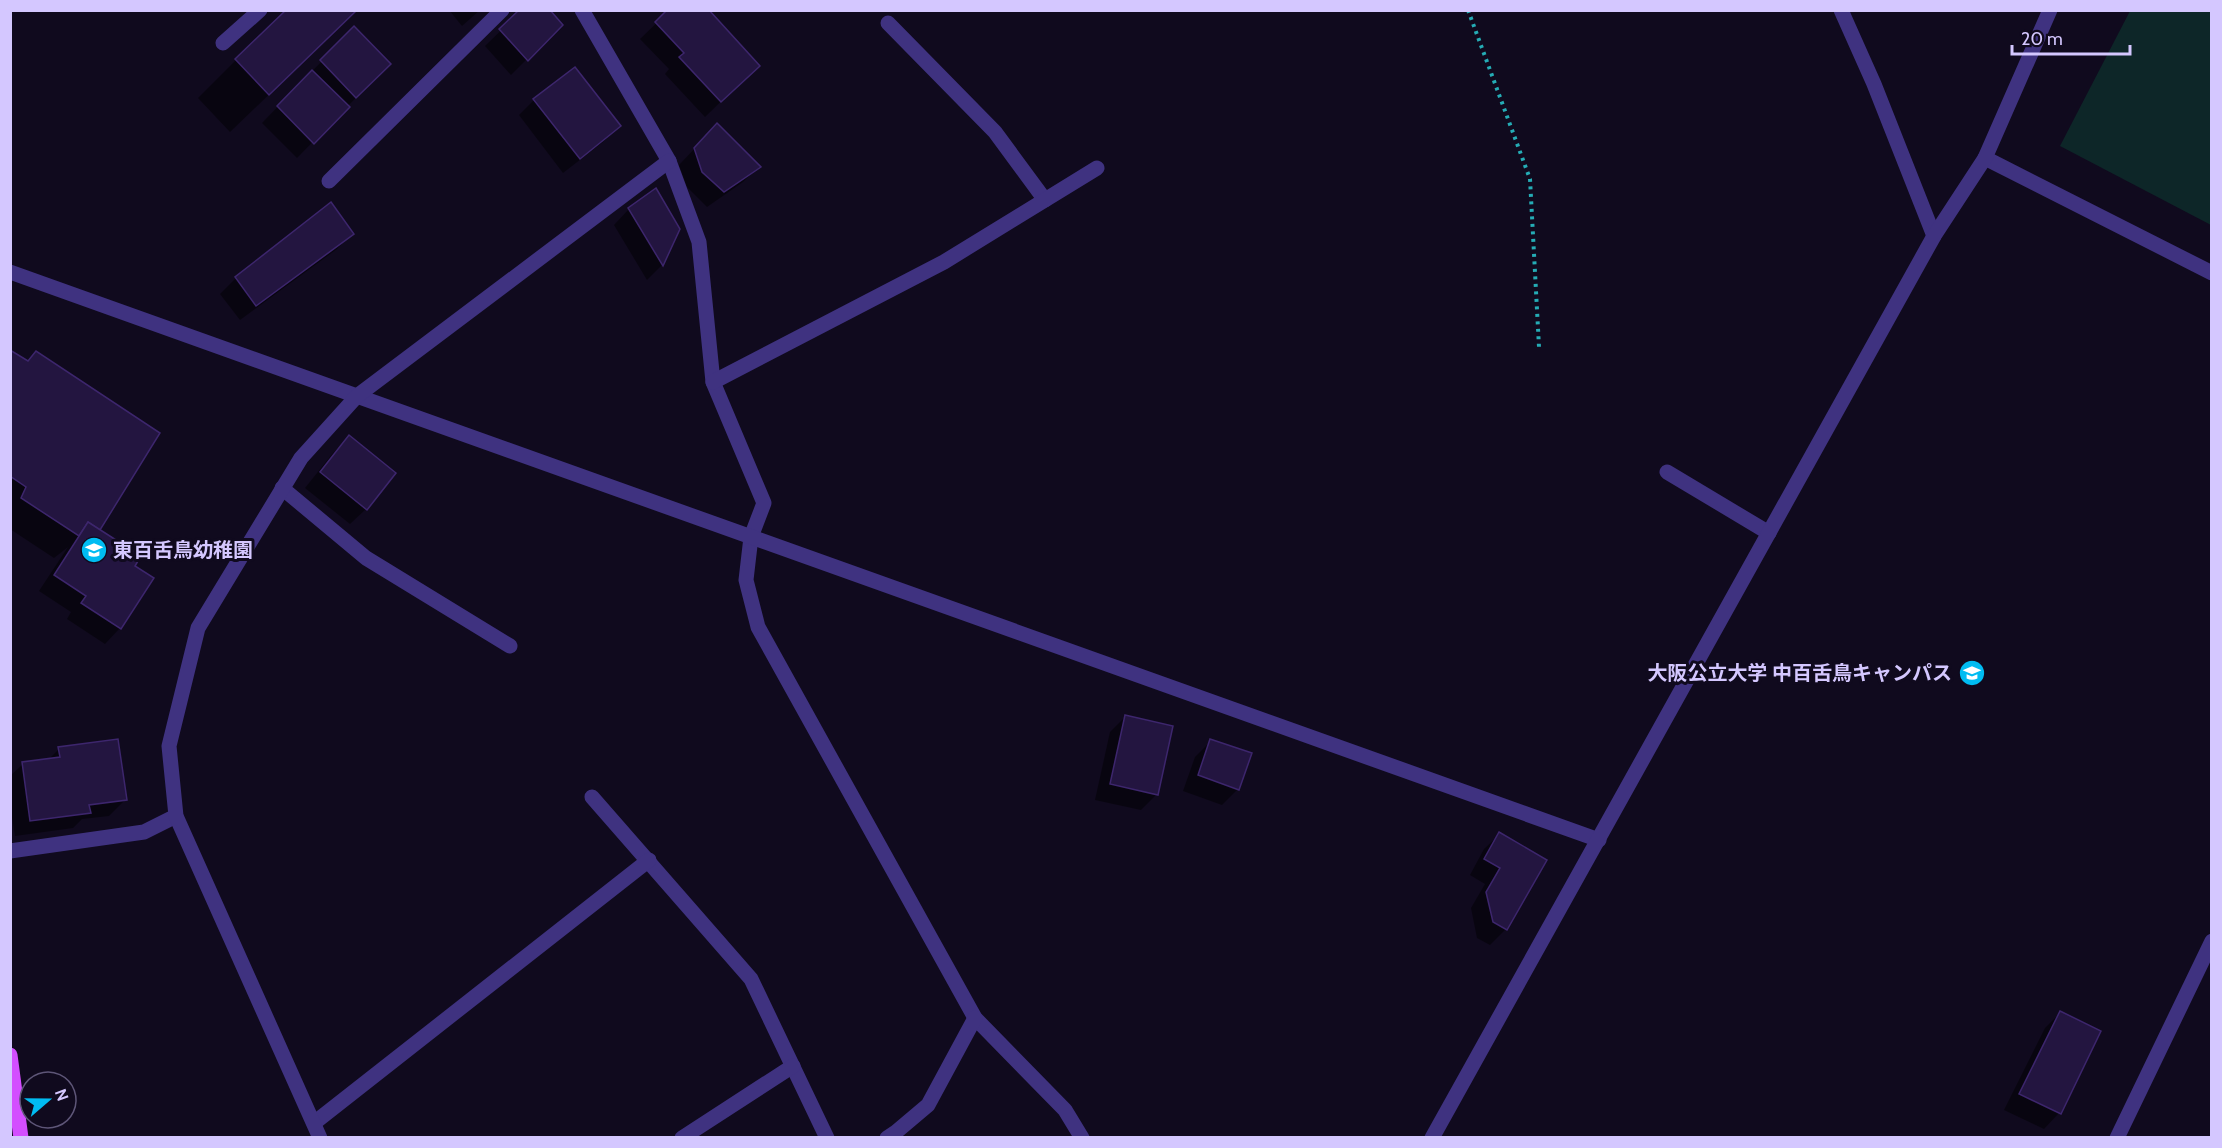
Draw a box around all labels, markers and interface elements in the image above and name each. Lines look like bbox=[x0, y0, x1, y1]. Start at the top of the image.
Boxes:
scale bar bbox=[2012, 18, 2130, 56]
text: 20 m bbox=[2021, 28, 2063, 50]
school or university icon: 東百舌鳥幼稚園 bbox=[79, 535, 109, 565]
place label: 東百舌鳥幼稚園 bbox=[113, 538, 253, 562]
school or university icon: 大阪公立大学 中百舌鳥キャンパス bbox=[1957, 658, 1987, 688]
place label: 大阪公立大学 中百舌鳥キャンパス bbox=[1648, 661, 1952, 685]
north arrow bbox=[18, 1070, 78, 1130]
text: N bbox=[51, 1086, 72, 1104]

